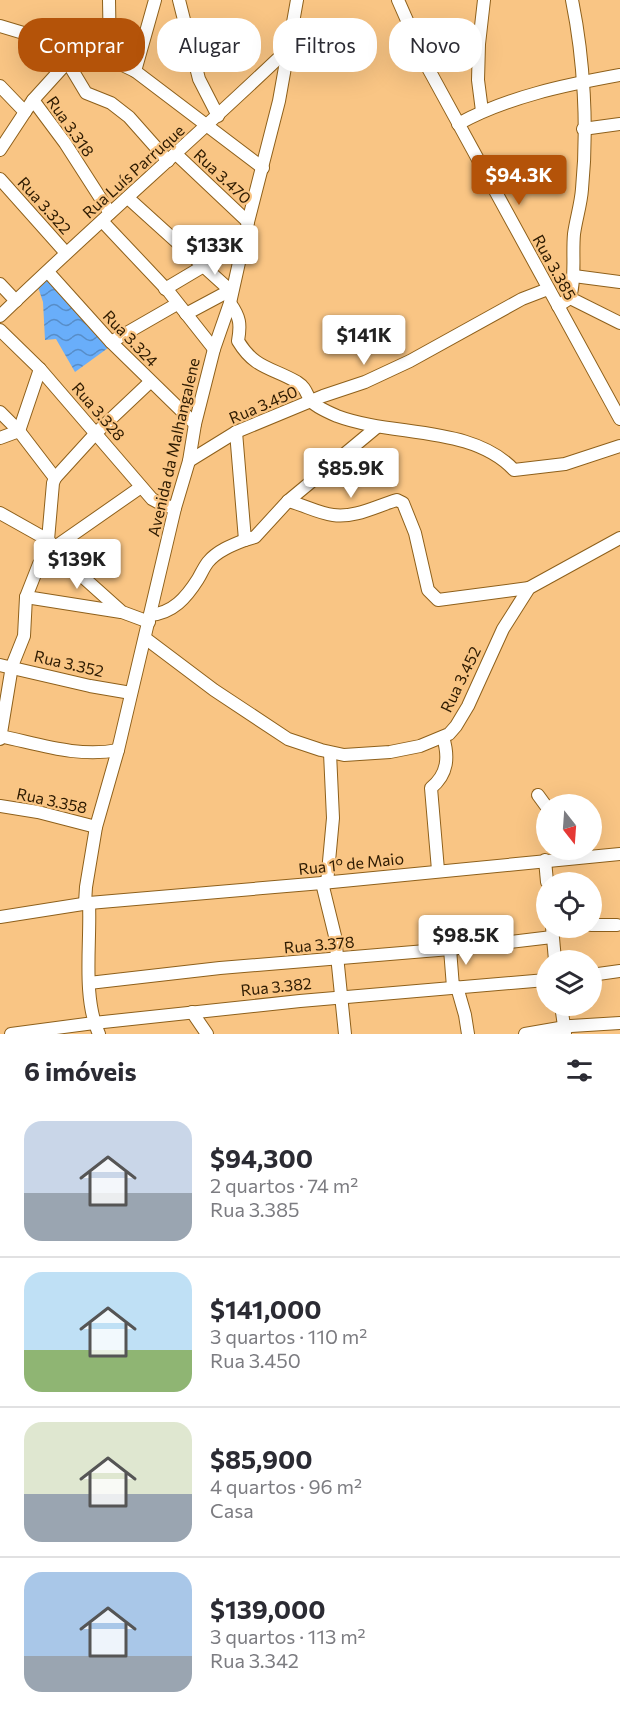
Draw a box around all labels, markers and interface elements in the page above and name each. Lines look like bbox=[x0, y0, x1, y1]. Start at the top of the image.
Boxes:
chip: Comprar bbox=[18, 18, 145, 72]
chip: Alugar bbox=[157, 18, 261, 72]
chip: Filtros bbox=[273, 18, 377, 72]
chip: Novo bbox=[389, 18, 482, 72]
street label: Rua 3.318 bbox=[43, 92, 99, 160]
street label: Rua Luís Parruque bbox=[78, 120, 188, 222]
street label: Rua 3.470 bbox=[190, 145, 256, 207]
pin: $94.3K bbox=[470, 155, 568, 206]
text: $94.3K bbox=[486, 162, 552, 186]
street label: Rua 3.322 bbox=[14, 172, 76, 238]
pin: $133K bbox=[173, 225, 257, 276]
street label: Rua 3.385 bbox=[529, 231, 581, 303]
text: $133K bbox=[186, 232, 244, 256]
street label: Rua 3.324 bbox=[100, 306, 163, 370]
pin: $141K bbox=[322, 315, 406, 366]
text: $141K bbox=[336, 322, 392, 346]
street label: Avenida da Malhangalene bbox=[143, 356, 203, 538]
street label: Rua 3.328 bbox=[68, 378, 130, 444]
street label: Rua 3.450 bbox=[226, 381, 300, 427]
pin: $85.9K bbox=[302, 448, 400, 499]
text: $85.9K bbox=[318, 455, 384, 479]
pin: $139K bbox=[35, 539, 119, 590]
text: $139K bbox=[48, 546, 106, 570]
street label: Rua 3.452 bbox=[436, 643, 484, 715]
street label: Rua 3.352 bbox=[32, 646, 106, 680]
street label: Rua 3.358 bbox=[15, 783, 89, 817]
north arrow bbox=[536, 794, 602, 860]
map controls bbox=[536, 794, 602, 1016]
street label: Rua 1º de Maio bbox=[297, 848, 405, 878]
button: locate bbox=[536, 872, 602, 938]
pin: $98.5K bbox=[417, 915, 515, 966]
text: $98.5K bbox=[433, 922, 499, 946]
street label: Rua 3.378 bbox=[283, 931, 355, 957]
button: layers bbox=[536, 950, 602, 1016]
street label: Rua 3.382 bbox=[240, 973, 313, 999]
icon: filters bbox=[563, 1054, 596, 1087]
text: 6 imóveis bbox=[24, 1055, 137, 1086]
text: $94,300 bbox=[210, 1142, 313, 1173]
icon: home bbox=[72, 1145, 144, 1217]
text: 2 quartos · 74 m² bbox=[210, 1173, 358, 1197]
text: Rua 3.385 bbox=[210, 1197, 300, 1221]
text: $141,000 bbox=[210, 1293, 322, 1324]
icon: home bbox=[72, 1296, 144, 1368]
text: 3 quartos · 110 m² bbox=[210, 1324, 367, 1348]
text: Rua 3.450 bbox=[210, 1348, 301, 1372]
text: $85,900 bbox=[210, 1443, 313, 1474]
icon: home bbox=[72, 1446, 144, 1518]
text: 4 quartos · 96 m² bbox=[210, 1474, 362, 1498]
text: Casa bbox=[210, 1498, 254, 1522]
text: $139,000 bbox=[210, 1593, 326, 1624]
icon: home bbox=[72, 1596, 144, 1668]
text: 3 quartos · 113 m² bbox=[210, 1624, 366, 1648]
text: Rua 3.342 bbox=[210, 1648, 299, 1672]

